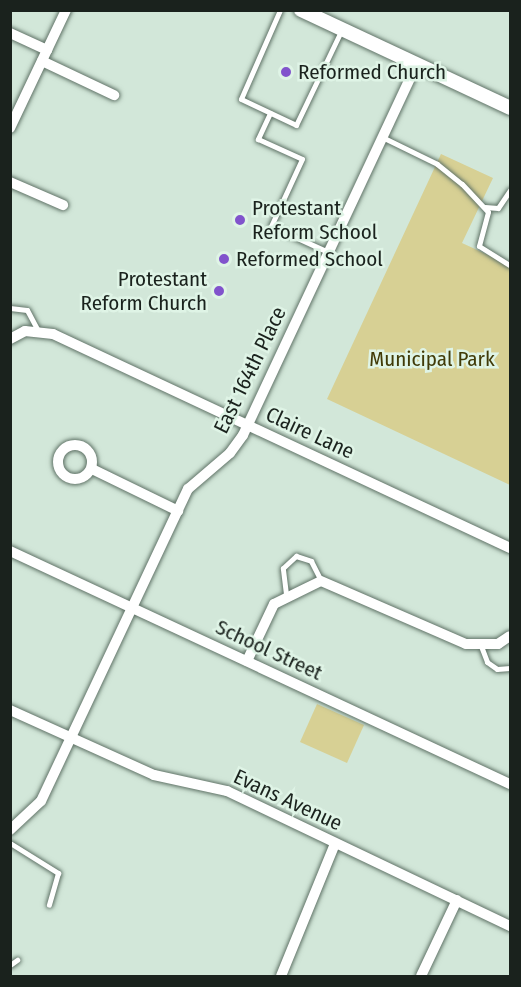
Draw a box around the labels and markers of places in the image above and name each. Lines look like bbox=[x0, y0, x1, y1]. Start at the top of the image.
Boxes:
place label: Reformed Church bbox=[298, 59, 446, 85]
marker: Reformed Church bbox=[279, 65, 293, 79]
place label: Protestant Reform School bbox=[252, 195, 377, 245]
marker: Protestant Reform School bbox=[233, 213, 247, 227]
place label: Reformed School bbox=[236, 246, 383, 272]
marker: Reformed School bbox=[217, 252, 231, 266]
place label: Protestant Reform Church bbox=[81, 266, 207, 316]
marker: Protestant Reform Church bbox=[212, 284, 226, 298]

